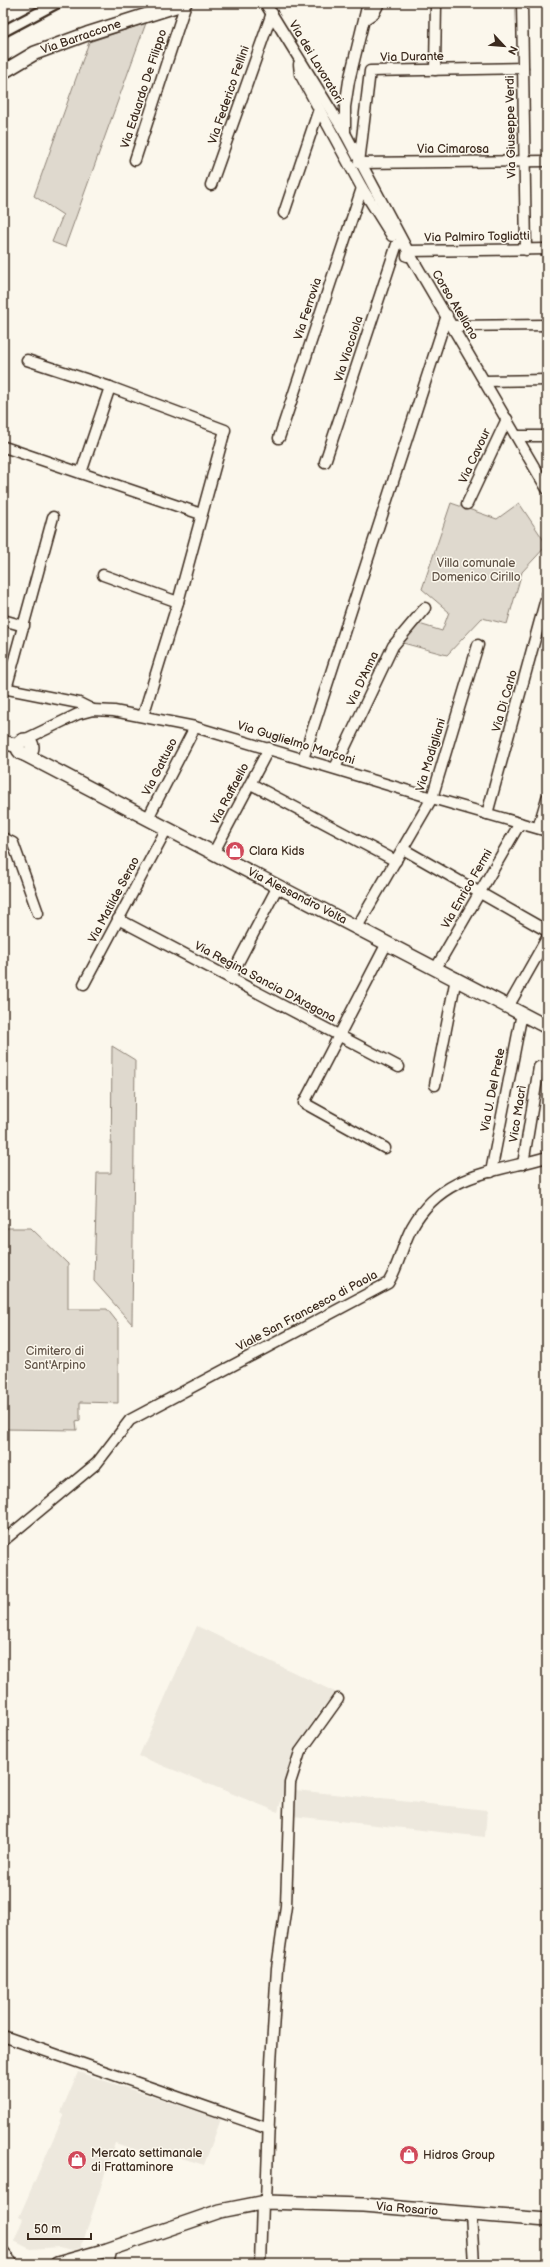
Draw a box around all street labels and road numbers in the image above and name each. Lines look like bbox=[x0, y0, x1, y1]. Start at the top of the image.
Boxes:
street label: Via Barraccone bbox=[39, 16, 123, 58]
street label: Via dei Lavoratori bbox=[285, 18, 347, 106]
street label: Via Eduardo De Filippo bbox=[118, 27, 170, 151]
street label: Via Federico Fellini bbox=[205, 44, 253, 146]
street label: Via Durante bbox=[380, 49, 444, 65]
street label: Via Giuseppe Verdi bbox=[503, 75, 519, 179]
street label: Via Cimarosa bbox=[417, 142, 489, 157]
street label: Via Palmiro Togliatti bbox=[424, 229, 530, 245]
street label: Corso Atellano bbox=[428, 267, 482, 343]
street label: Via Ferrovia bbox=[291, 276, 325, 342]
street label: Via Viocciola bbox=[331, 314, 367, 384]
street label: Via Cavour bbox=[456, 426, 495, 486]
street label: Via D'Anna bbox=[344, 649, 382, 709]
street label: Via Di Carlo bbox=[489, 668, 521, 734]
street label: Via Modigliani bbox=[413, 716, 449, 793]
street label: Via Guglielmo Marconi bbox=[235, 718, 357, 768]
street label: Via Gattuso bbox=[139, 735, 181, 798]
street label: Via Raffaello bbox=[208, 760, 253, 827]
street label: Via Enrico Fermi bbox=[438, 846, 496, 932]
street label: Via Matilde Serao bbox=[85, 854, 143, 946]
street label: Via Alessandro Volta bbox=[245, 864, 349, 928]
street label: Via Regina Sancia D'Aragona bbox=[192, 938, 339, 1026]
street label: Via U. Del Prete bbox=[478, 1047, 508, 1133]
street label: Vico Macrì bbox=[506, 1084, 530, 1144]
street label: Viale San Francesco di Paola bbox=[234, 1267, 380, 1355]
street label: Via Rosario bbox=[375, 2199, 439, 2219]

